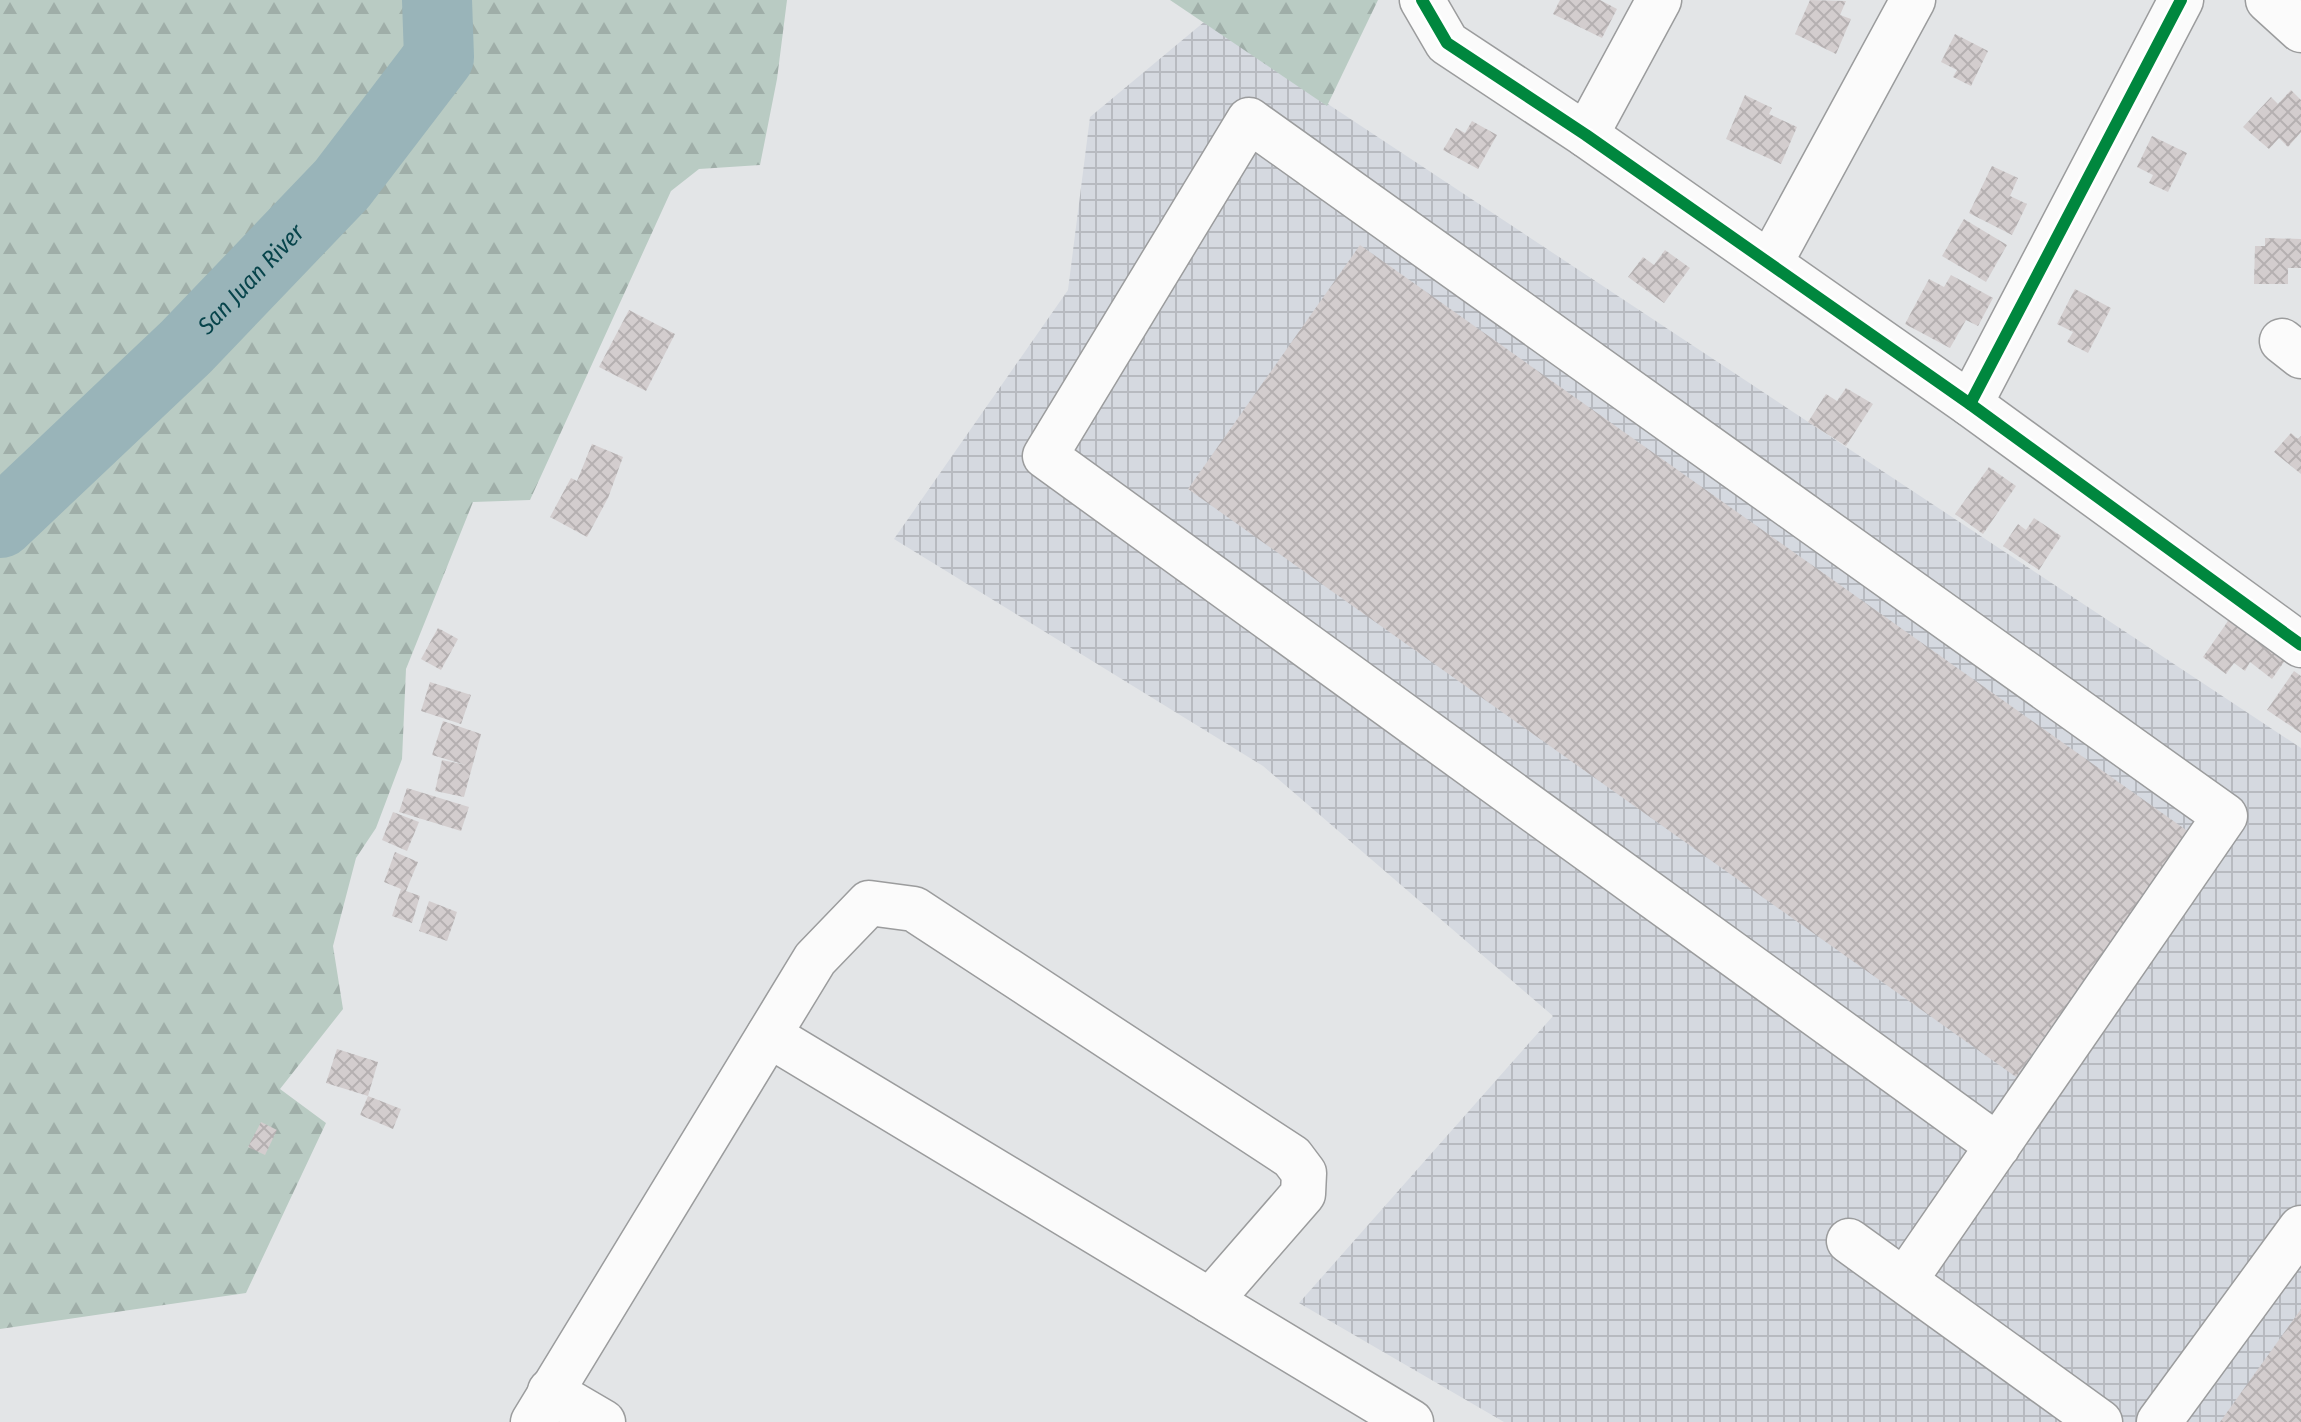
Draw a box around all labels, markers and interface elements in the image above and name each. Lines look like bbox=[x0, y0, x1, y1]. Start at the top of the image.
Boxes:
water label: San Juan River bbox=[191, 218, 310, 341]

